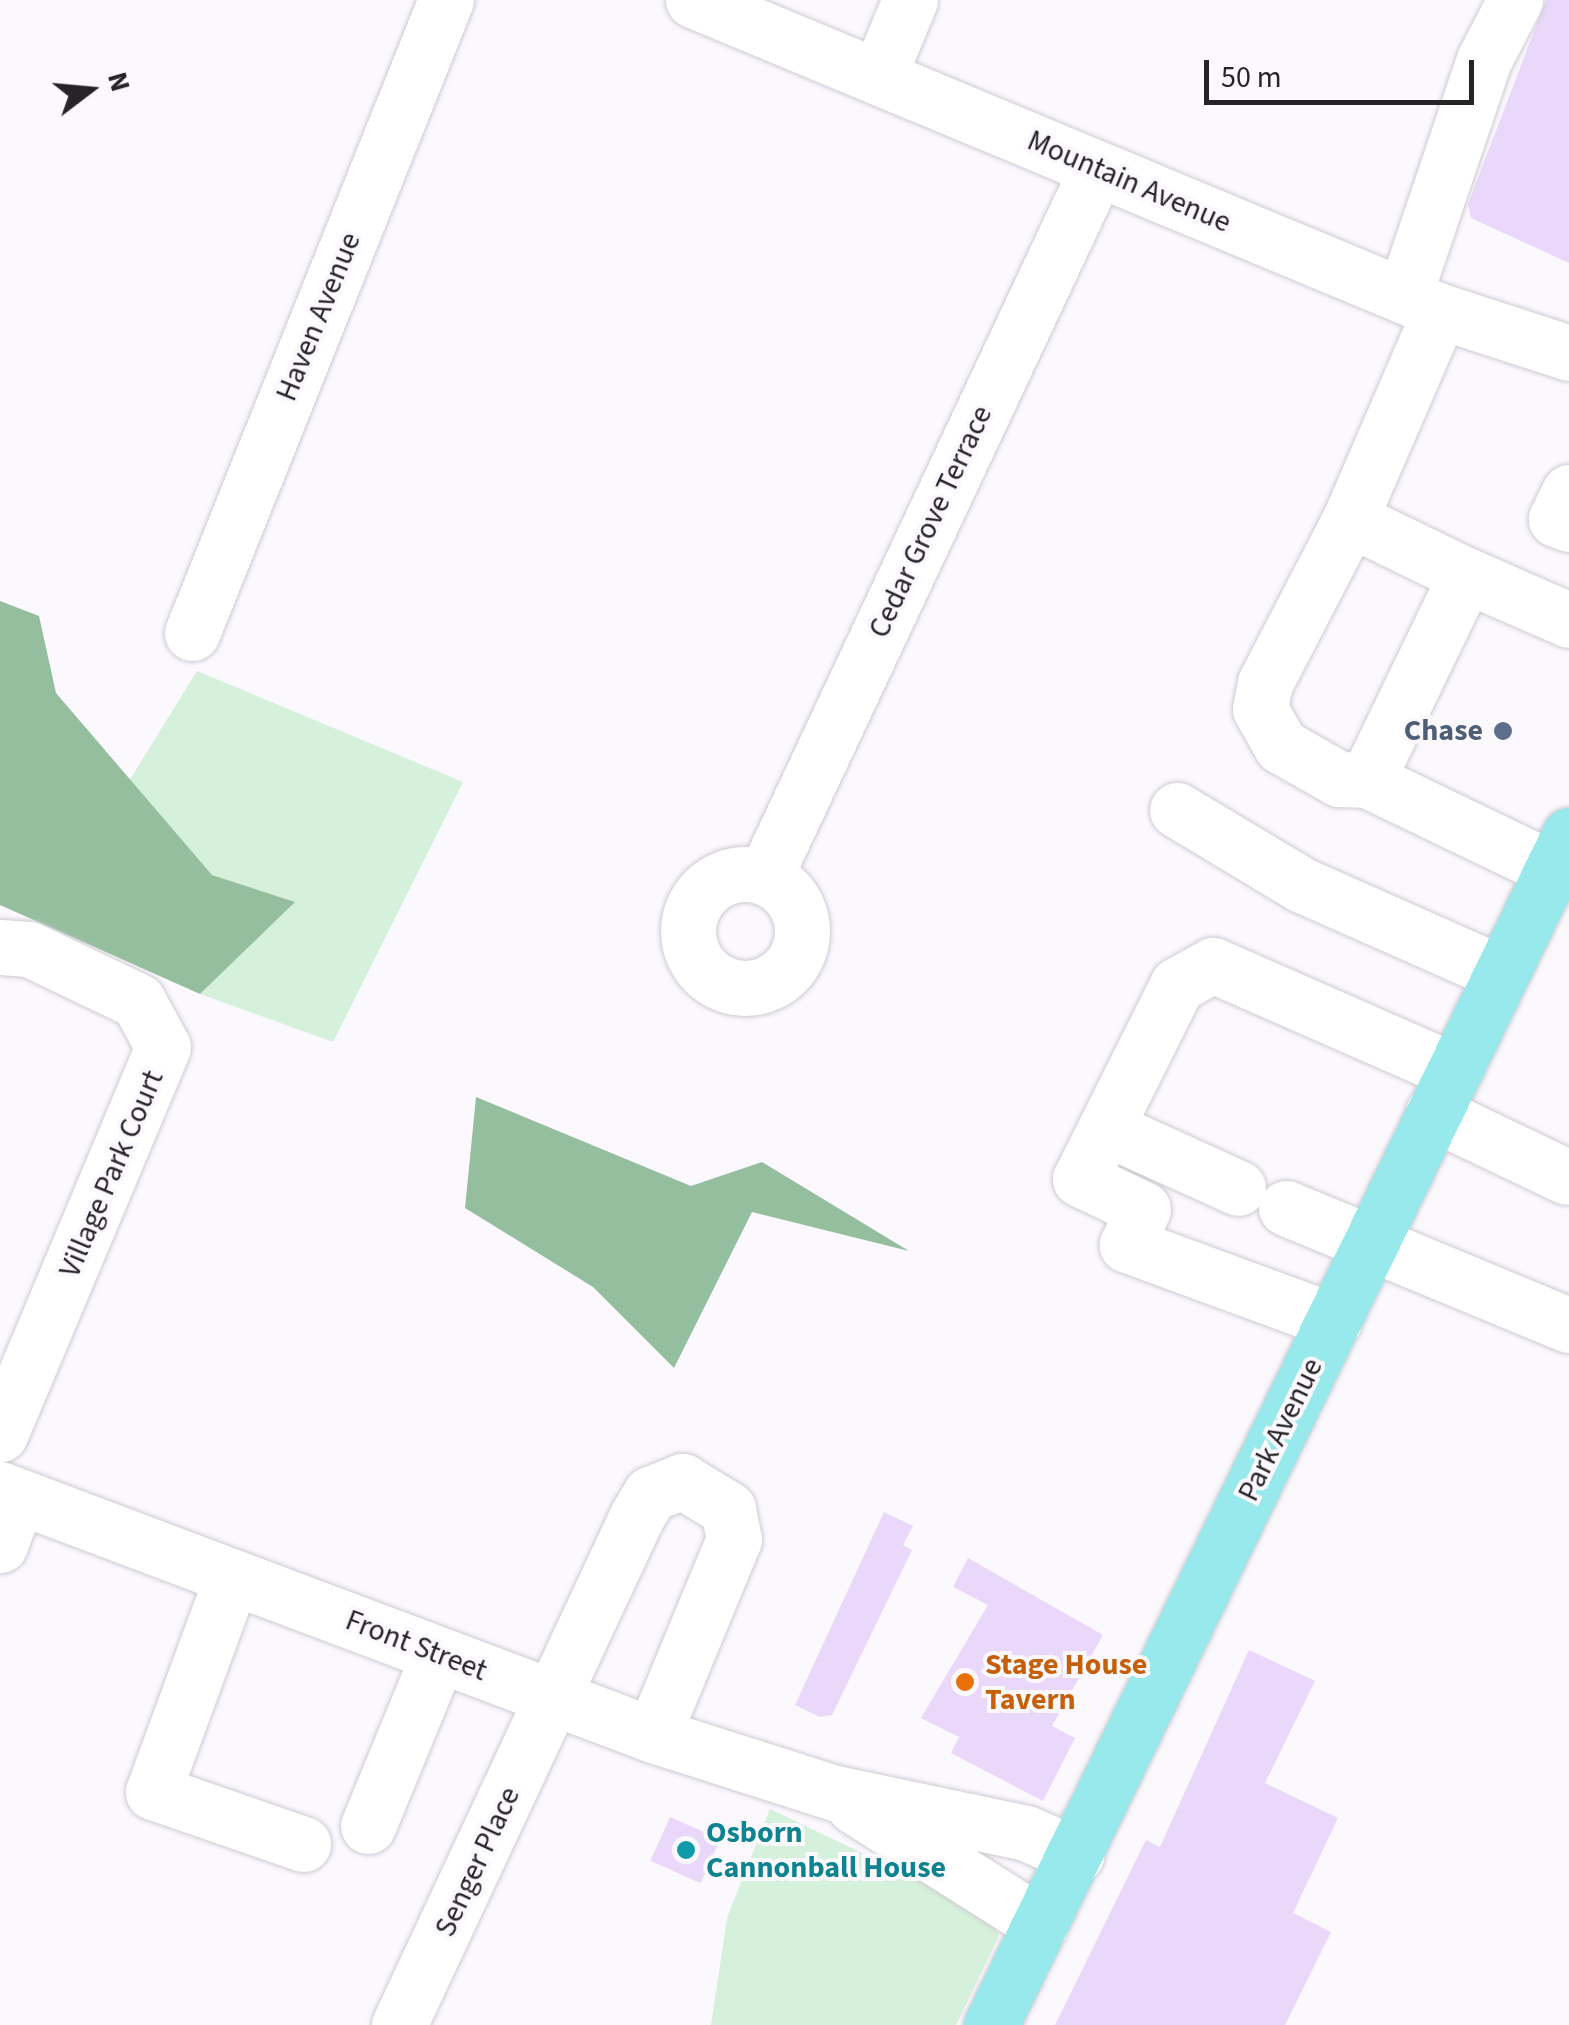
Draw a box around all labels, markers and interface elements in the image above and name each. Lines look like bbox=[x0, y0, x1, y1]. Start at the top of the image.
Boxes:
north arrow bbox=[40, 40, 140, 140]
scale bar bbox=[1209, 40, 1479, 102]
text: 50 m bbox=[1221, 56, 1282, 99]
text: N bbox=[97, 67, 141, 96]
street label: Mountain Avenue bbox=[1022, 123, 1236, 241]
street label: Haven Avenue bbox=[269, 228, 369, 406]
street label: Cedar Grove Terrace bbox=[861, 400, 1001, 644]
place label: Chase bbox=[1404, 713, 1483, 749]
marker: Chase bbox=[1492, 720, 1514, 742]
street label: Village Park Court bbox=[52, 1065, 172, 1283]
street label: Park Avenue bbox=[1231, 1353, 1331, 1507]
street label: Front Street bbox=[340, 1603, 492, 1689]
place label: Stage House Tavern bbox=[985, 1647, 1147, 1718]
marker: Stage House Tavern bbox=[954, 1671, 976, 1693]
street label: Senger Place bbox=[428, 1781, 528, 1943]
place label: Osborn Cannonball House bbox=[706, 1815, 946, 1886]
marker: Osborn Cannonball House bbox=[675, 1839, 697, 1861]

